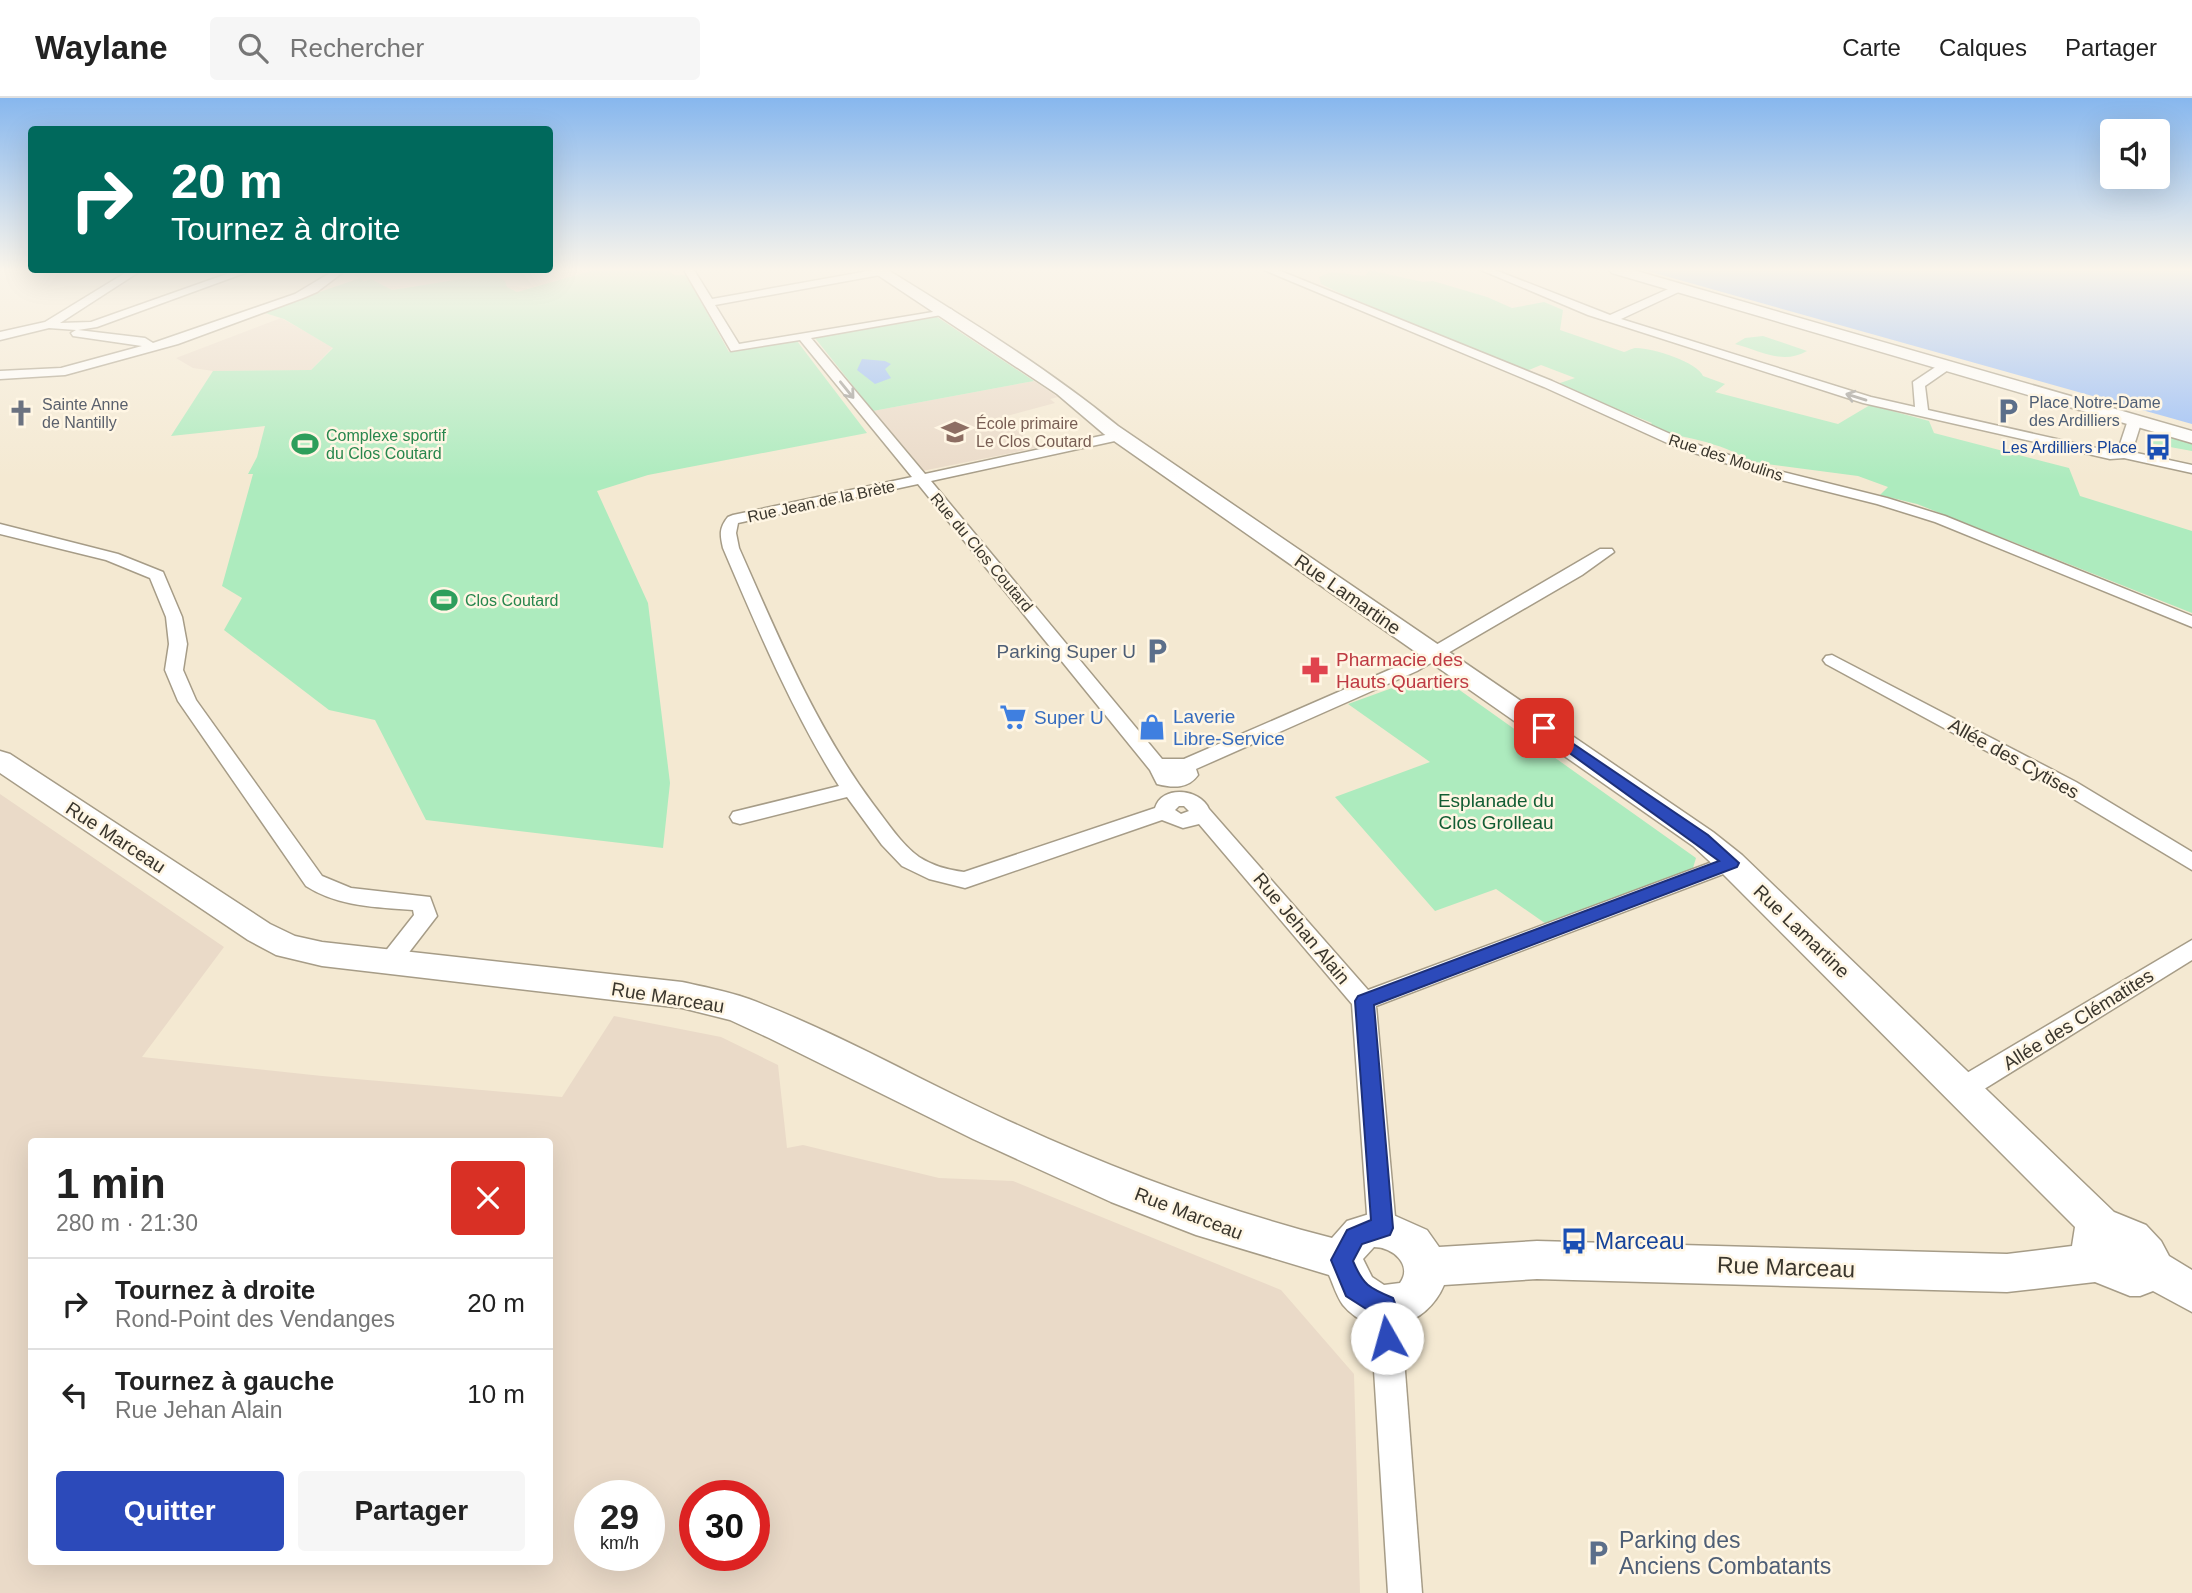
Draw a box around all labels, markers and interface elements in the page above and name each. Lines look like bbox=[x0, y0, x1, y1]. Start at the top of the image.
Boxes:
search box bbox=[210, 17, 700, 80]
text: Waylane bbox=[35, 29, 168, 66]
icon: search bbox=[234, 29, 272, 67]
text: Rechercher bbox=[290, 33, 424, 63]
text: Carte bbox=[1842, 34, 1901, 61]
text: Calques bbox=[1939, 34, 2027, 61]
text: Partager bbox=[2065, 34, 2157, 61]
map controls bbox=[2100, 119, 2170, 189]
button: sound bbox=[2100, 119, 2170, 189]
icon: right bbox=[56, 154, 147, 245]
text: 20 m bbox=[171, 154, 283, 208]
text: Tournez à droite bbox=[171, 211, 400, 247]
one-way arrow bbox=[839, 380, 855, 398]
one-way arrow bbox=[1845, 389, 1867, 402]
place label: Place Notre-Dame des Ardilliers bbox=[2029, 394, 2161, 429]
place label: Sainte Anne de Nantilly bbox=[42, 396, 128, 431]
parking icon: Place Notre-Dame des Ardilliers bbox=[1993, 396, 2023, 426]
church icon: Sainte Anne de Nantilly bbox=[6, 398, 36, 428]
place label: École primaire Le Clos Coutard bbox=[976, 414, 1092, 450]
school or university icon: École primaire Le Clos Coutard bbox=[940, 417, 970, 447]
place label: Complexe sportif du Clos Coutard bbox=[326, 427, 447, 462]
sports icon: Complexe sportif du Clos Coutard bbox=[290, 429, 320, 459]
street label: Rue des Moulins bbox=[1667, 431, 1785, 484]
bus stop icon: Les Ardilliers Place bbox=[2143, 432, 2173, 462]
place label: Les Ardilliers Place bbox=[2002, 439, 2137, 456]
street label: Rue Jean de la Brète bbox=[746, 478, 896, 525]
street label: Rue du Clos Coutard bbox=[927, 490, 1036, 615]
street label: Rue Lamartine bbox=[1291, 550, 1405, 639]
sports icon: Clos Coutard bbox=[429, 585, 459, 615]
place label: Clos Coutard bbox=[465, 592, 558, 609]
parking icon: Parking Super U bbox=[1142, 636, 1172, 666]
place label: Parking Super U bbox=[997, 641, 1136, 662]
place label: Pharmacie des Hauts Quartiers bbox=[1336, 649, 1469, 692]
pharmacy icon: Pharmacie des Hauts Quartiers bbox=[1300, 655, 1330, 685]
pin bbox=[1514, 698, 1574, 758]
supermarket icon: Super U bbox=[998, 702, 1028, 732]
place label: Laverie Libre-Service bbox=[1173, 706, 1285, 749]
place label: Super U bbox=[1034, 707, 1104, 728]
icon: arrive bbox=[1525, 709, 1563, 747]
shop icon: Laverie Libre-Service bbox=[1137, 712, 1167, 742]
street label: Allée des Cytises bbox=[1945, 714, 2083, 803]
park label: Esplanade du Clos Grolleau bbox=[1438, 790, 1554, 833]
street label: Rue Marceau bbox=[62, 798, 169, 877]
street label: Rue Jehan Alain bbox=[1249, 869, 1354, 988]
street label: Rue Lamartine bbox=[1750, 881, 1854, 982]
street label: Allée des Clématites bbox=[1999, 965, 2157, 1074]
street label: Rue Marceau bbox=[610, 978, 726, 1017]
text: 1 min bbox=[56, 1160, 166, 1207]
button: close bbox=[451, 1161, 525, 1235]
street label: Rue Marceau bbox=[1132, 1183, 1246, 1244]
text: 280 m · 21:30 bbox=[56, 1210, 198, 1236]
bus stop icon: Marceau bbox=[1559, 1226, 1589, 1256]
place label: Marceau bbox=[1595, 1228, 1684, 1254]
street label: Rue Marceau bbox=[1717, 1252, 1855, 1282]
text: Tournez à droite bbox=[115, 1275, 315, 1305]
icon: right bbox=[56, 1285, 94, 1323]
text: 20 m bbox=[467, 1288, 525, 1318]
position arrow bbox=[1350, 1301, 1424, 1375]
text: Rond-Point des Vendanges bbox=[115, 1306, 395, 1332]
text: Tournez à gauche bbox=[115, 1366, 334, 1396]
icon: left bbox=[56, 1376, 94, 1414]
text: 10 m bbox=[467, 1379, 525, 1409]
text: Rue Jehan Alain bbox=[115, 1397, 283, 1423]
button: Quitter bbox=[56, 1471, 284, 1551]
button: Partager bbox=[298, 1471, 525, 1551]
speed limit sign: 30 bbox=[679, 1480, 770, 1571]
text: 29 bbox=[600, 1497, 639, 1536]
place label: Parking des Anciens Combatants bbox=[1619, 1527, 1831, 1579]
text: km/h bbox=[600, 1533, 639, 1553]
parking icon: Parking des Anciens Combatants bbox=[1583, 1538, 1613, 1568]

